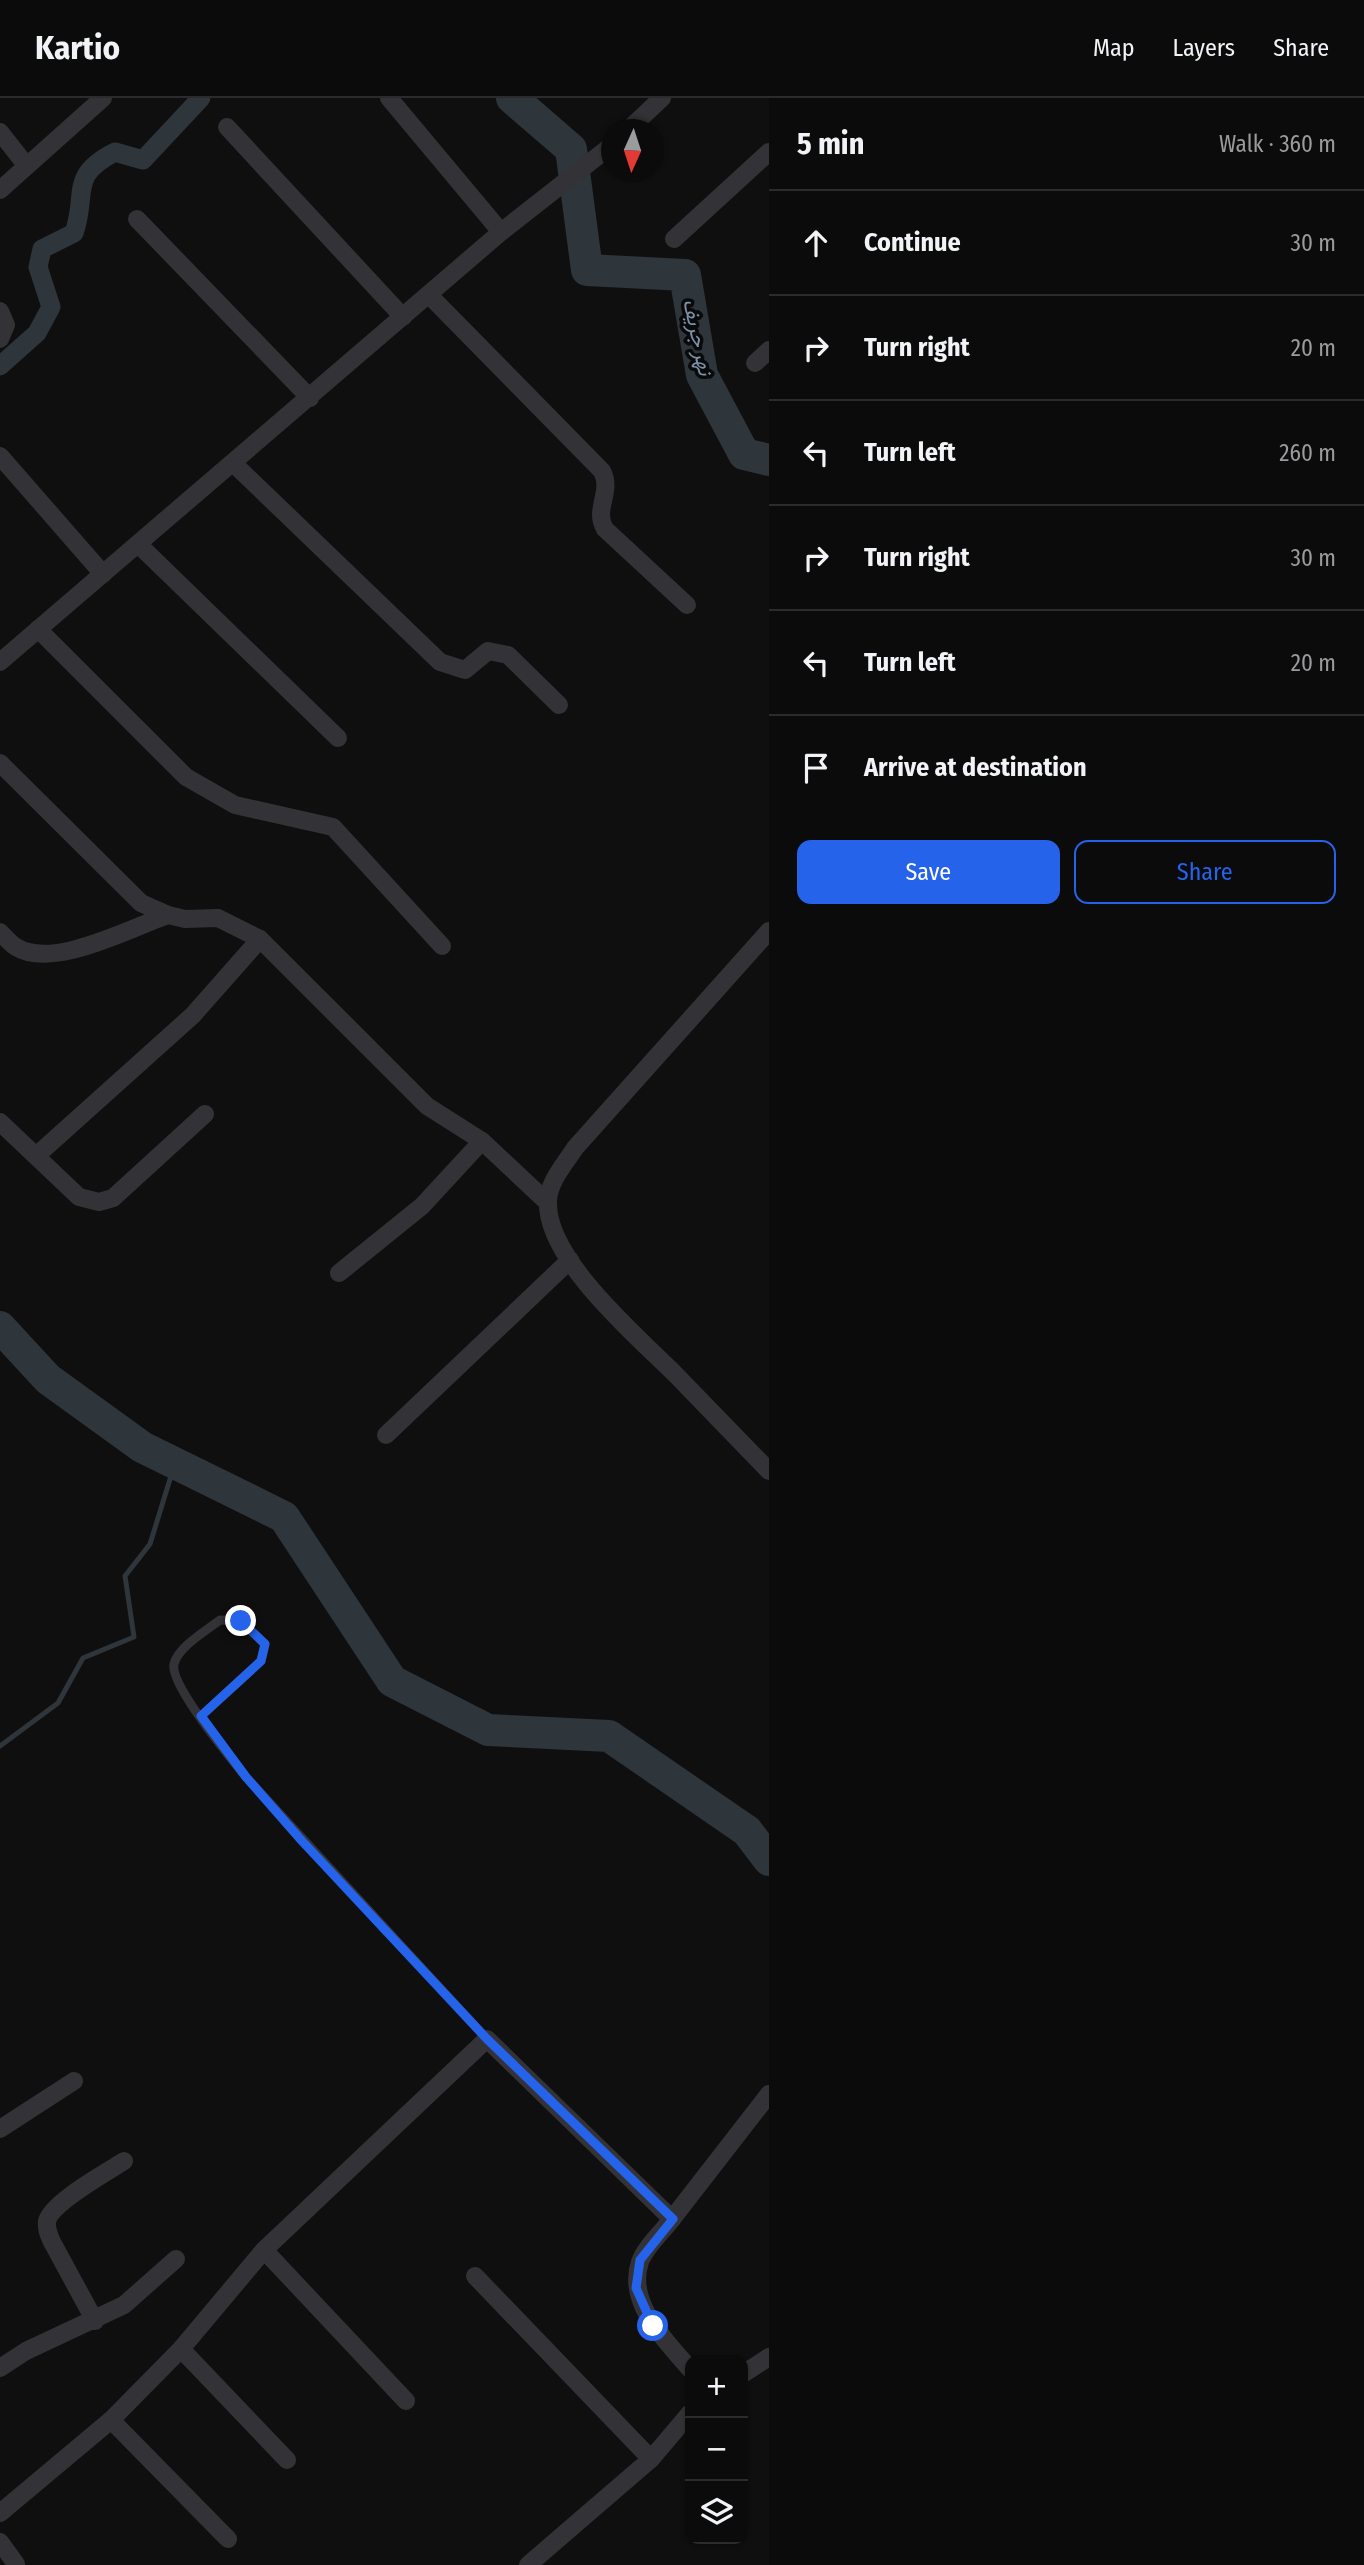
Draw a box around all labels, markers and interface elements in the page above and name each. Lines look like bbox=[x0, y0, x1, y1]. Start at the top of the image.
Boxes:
text: Kartio bbox=[35, 28, 120, 68]
text: Map bbox=[1093, 34, 1135, 62]
text: Layers bbox=[1173, 34, 1235, 62]
text: Share bbox=[1273, 34, 1329, 62]
north arrow bbox=[601, 119, 664, 182]
text: 5 min bbox=[797, 126, 864, 162]
text: Walk · 360 m bbox=[1219, 130, 1336, 158]
icon: ahead bbox=[797, 224, 835, 262]
text: Continue bbox=[864, 227, 961, 258]
text: 30 m bbox=[1291, 229, 1336, 257]
water label: نهر جريف bbox=[677, 296, 719, 379]
icon: right bbox=[797, 329, 835, 367]
text: Turn right bbox=[864, 332, 970, 363]
text: 20 m bbox=[1291, 334, 1336, 362]
icon: left bbox=[797, 434, 835, 472]
text: Turn left bbox=[864, 437, 956, 468]
text: 260 m bbox=[1279, 439, 1336, 467]
icon: right bbox=[797, 539, 835, 577]
text: Turn right bbox=[864, 542, 970, 573]
text: 30 m bbox=[1291, 544, 1336, 572]
icon: left bbox=[797, 644, 835, 682]
text: Turn left bbox=[864, 647, 956, 678]
text: 20 m bbox=[1291, 649, 1336, 677]
icon: arrive bbox=[797, 749, 835, 787]
text: Arrive at destination bbox=[864, 752, 1087, 783]
button: Save bbox=[797, 840, 1060, 904]
button: Share bbox=[1074, 840, 1336, 904]
route end bbox=[225, 1605, 256, 1636]
route start bbox=[637, 2310, 668, 2341]
map controls bbox=[685, 2355, 748, 2544]
button: + bbox=[685, 2355, 748, 2418]
button: − bbox=[685, 2418, 748, 2481]
button: layers bbox=[685, 2481, 748, 2544]

